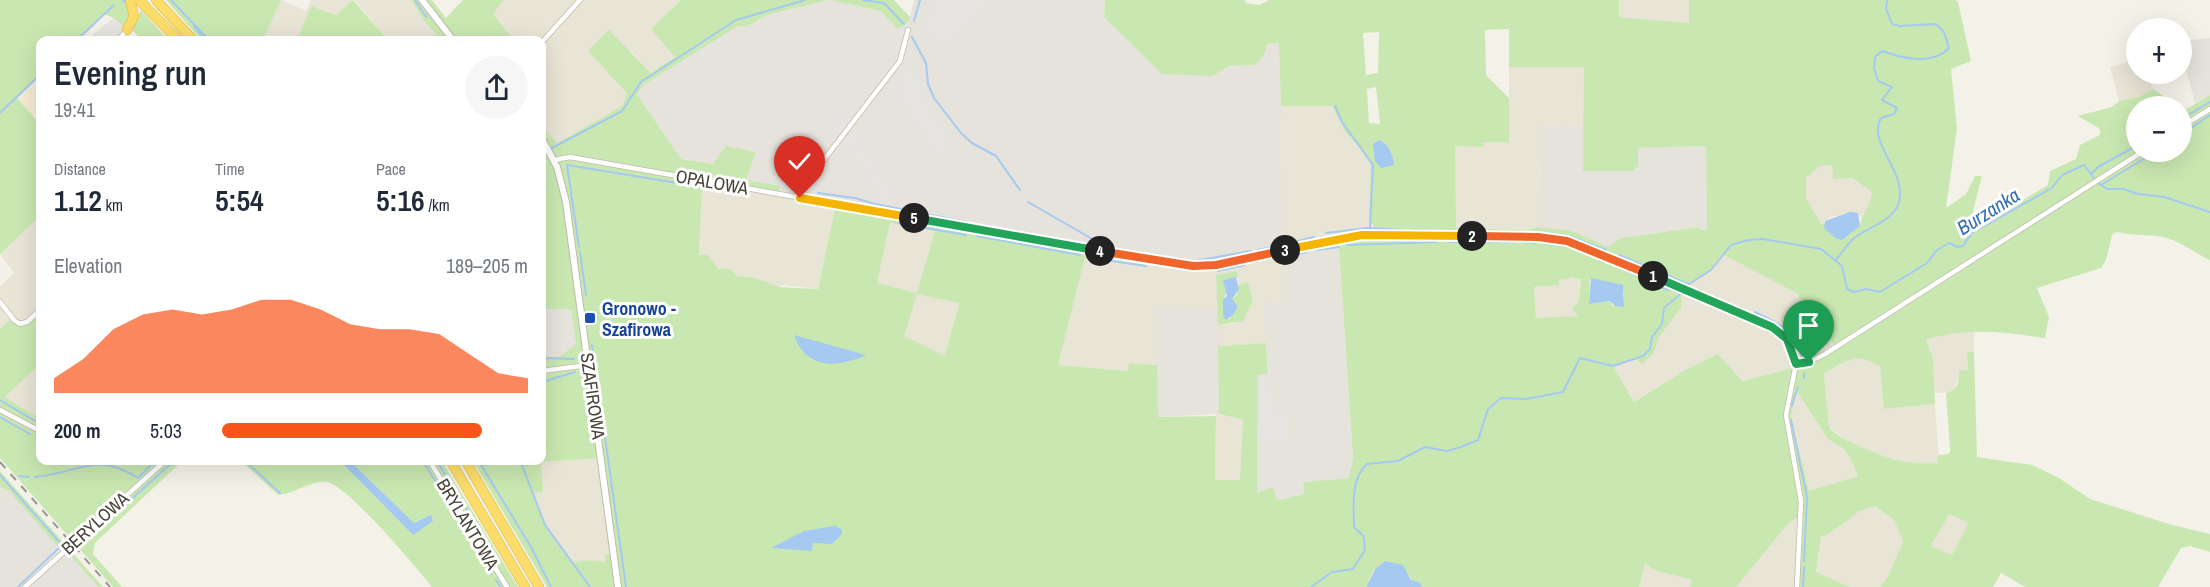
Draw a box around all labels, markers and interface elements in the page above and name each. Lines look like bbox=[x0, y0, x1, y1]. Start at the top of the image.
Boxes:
map controls bbox=[2126, 18, 2192, 162]
button: + bbox=[2126, 18, 2192, 84]
text: Evening run bbox=[54, 51, 207, 95]
button: share bbox=[465, 56, 528, 119]
text: 19:41 bbox=[54, 96, 95, 123]
button: − bbox=[2126, 96, 2192, 162]
pin bbox=[774, 136, 825, 198]
icon: check bbox=[783, 145, 816, 178]
text: Distance bbox=[54, 158, 106, 180]
text: Time bbox=[215, 158, 245, 180]
text: Pace bbox=[376, 158, 406, 180]
street label: OPALOWA bbox=[674, 163, 750, 201]
text: 1.12 bbox=[54, 180, 102, 220]
text: 5:54 bbox=[215, 180, 264, 220]
text: 5:16 bbox=[376, 180, 425, 220]
water label: Burzanka bbox=[1951, 181, 2025, 241]
text: km bbox=[102, 194, 123, 216]
text: /km bbox=[425, 194, 450, 216]
pin: 5 bbox=[899, 203, 929, 233]
text: 5 bbox=[910, 207, 918, 229]
pin: 2 bbox=[1457, 221, 1487, 251]
text: 2 bbox=[1468, 225, 1476, 247]
pin: 3 bbox=[1270, 235, 1300, 265]
pin: 4 bbox=[1085, 236, 1115, 266]
text: 3 bbox=[1281, 239, 1289, 261]
text: 4 bbox=[1096, 240, 1104, 262]
text: Elevation bbox=[54, 252, 122, 279]
text: 189–205 m bbox=[446, 252, 528, 279]
pin: 1 bbox=[1638, 261, 1668, 291]
text: 1 bbox=[1649, 265, 1657, 287]
place label: Gronowo - Szafirowa bbox=[602, 296, 676, 342]
pin bbox=[1783, 300, 1834, 362]
icon: arrive bbox=[1792, 309, 1825, 342]
marker: Gronowo - Szafirowa bbox=[583, 311, 597, 325]
street label: SZAFIROWA bbox=[575, 351, 611, 441]
text: 200 m bbox=[54, 417, 101, 444]
text: 5:03 bbox=[150, 417, 182, 444]
street label: BRYLANTOWA bbox=[431, 474, 505, 574]
street label: BERYLOWA bbox=[56, 486, 134, 560]

